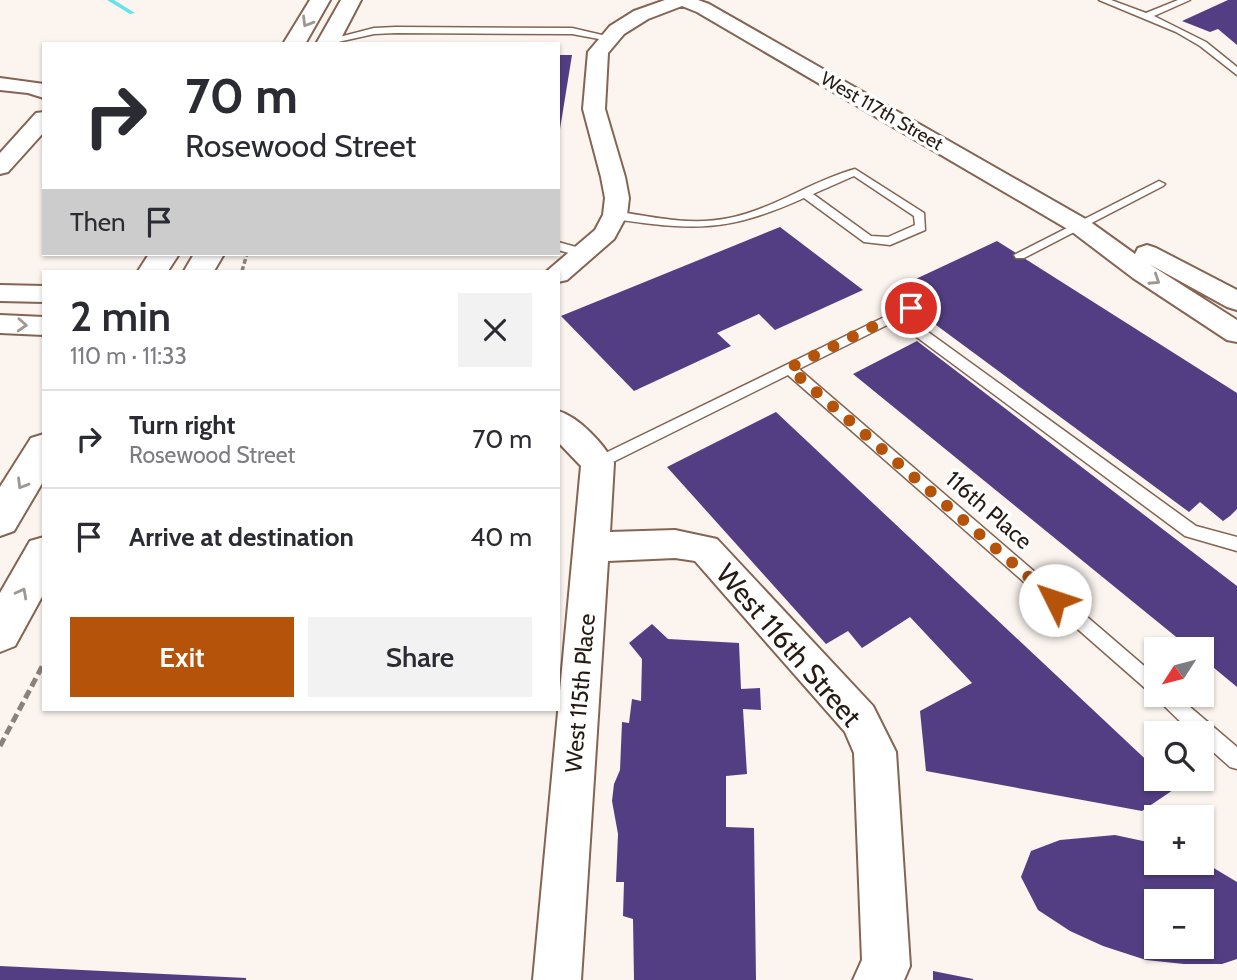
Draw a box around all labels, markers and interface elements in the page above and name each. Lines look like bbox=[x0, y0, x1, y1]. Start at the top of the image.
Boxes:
one-way arrow bbox=[302, 14, 315, 27]
text: 70 m bbox=[185, 66, 298, 125]
street label: West 117th Street bbox=[817, 67, 948, 156]
icon: right bbox=[70, 70, 161, 161]
text: Rosewood Street bbox=[185, 126, 416, 165]
icon: arrive bbox=[140, 203, 178, 241]
text: Then bbox=[70, 206, 126, 238]
one-way arrow bbox=[1147, 272, 1160, 285]
pin bbox=[881, 278, 941, 338]
icon: arrive bbox=[892, 289, 930, 327]
text: 2 min bbox=[70, 290, 171, 342]
button: close bbox=[458, 293, 532, 367]
one-way arrow bbox=[17, 318, 28, 333]
text: 110 m · 11:33 bbox=[70, 342, 187, 370]
text: Turn right bbox=[129, 409, 235, 441]
icon: right bbox=[70, 420, 108, 458]
text: 70 m bbox=[472, 423, 532, 455]
text: Rosewood Street bbox=[129, 441, 295, 469]
street label: 116th Place bbox=[940, 465, 1038, 555]
one-way arrow bbox=[17, 476, 30, 489]
icon: arrive bbox=[70, 518, 108, 556]
text: Arrive at destination bbox=[129, 521, 354, 553]
text: 40 m bbox=[470, 521, 532, 553]
street label: West 116th Street bbox=[709, 557, 869, 733]
position arrow bbox=[1018, 563, 1092, 637]
one-way arrow bbox=[14, 588, 27, 600]
street label: West 115th Place bbox=[559, 612, 601, 774]
button: Exit bbox=[70, 617, 294, 697]
button: Share bbox=[308, 617, 532, 697]
north arrow bbox=[1144, 637, 1214, 707]
map controls bbox=[1144, 637, 1214, 959]
button: search bbox=[1144, 721, 1214, 791]
button: + bbox=[1144, 805, 1214, 875]
button: − bbox=[1144, 889, 1214, 959]

